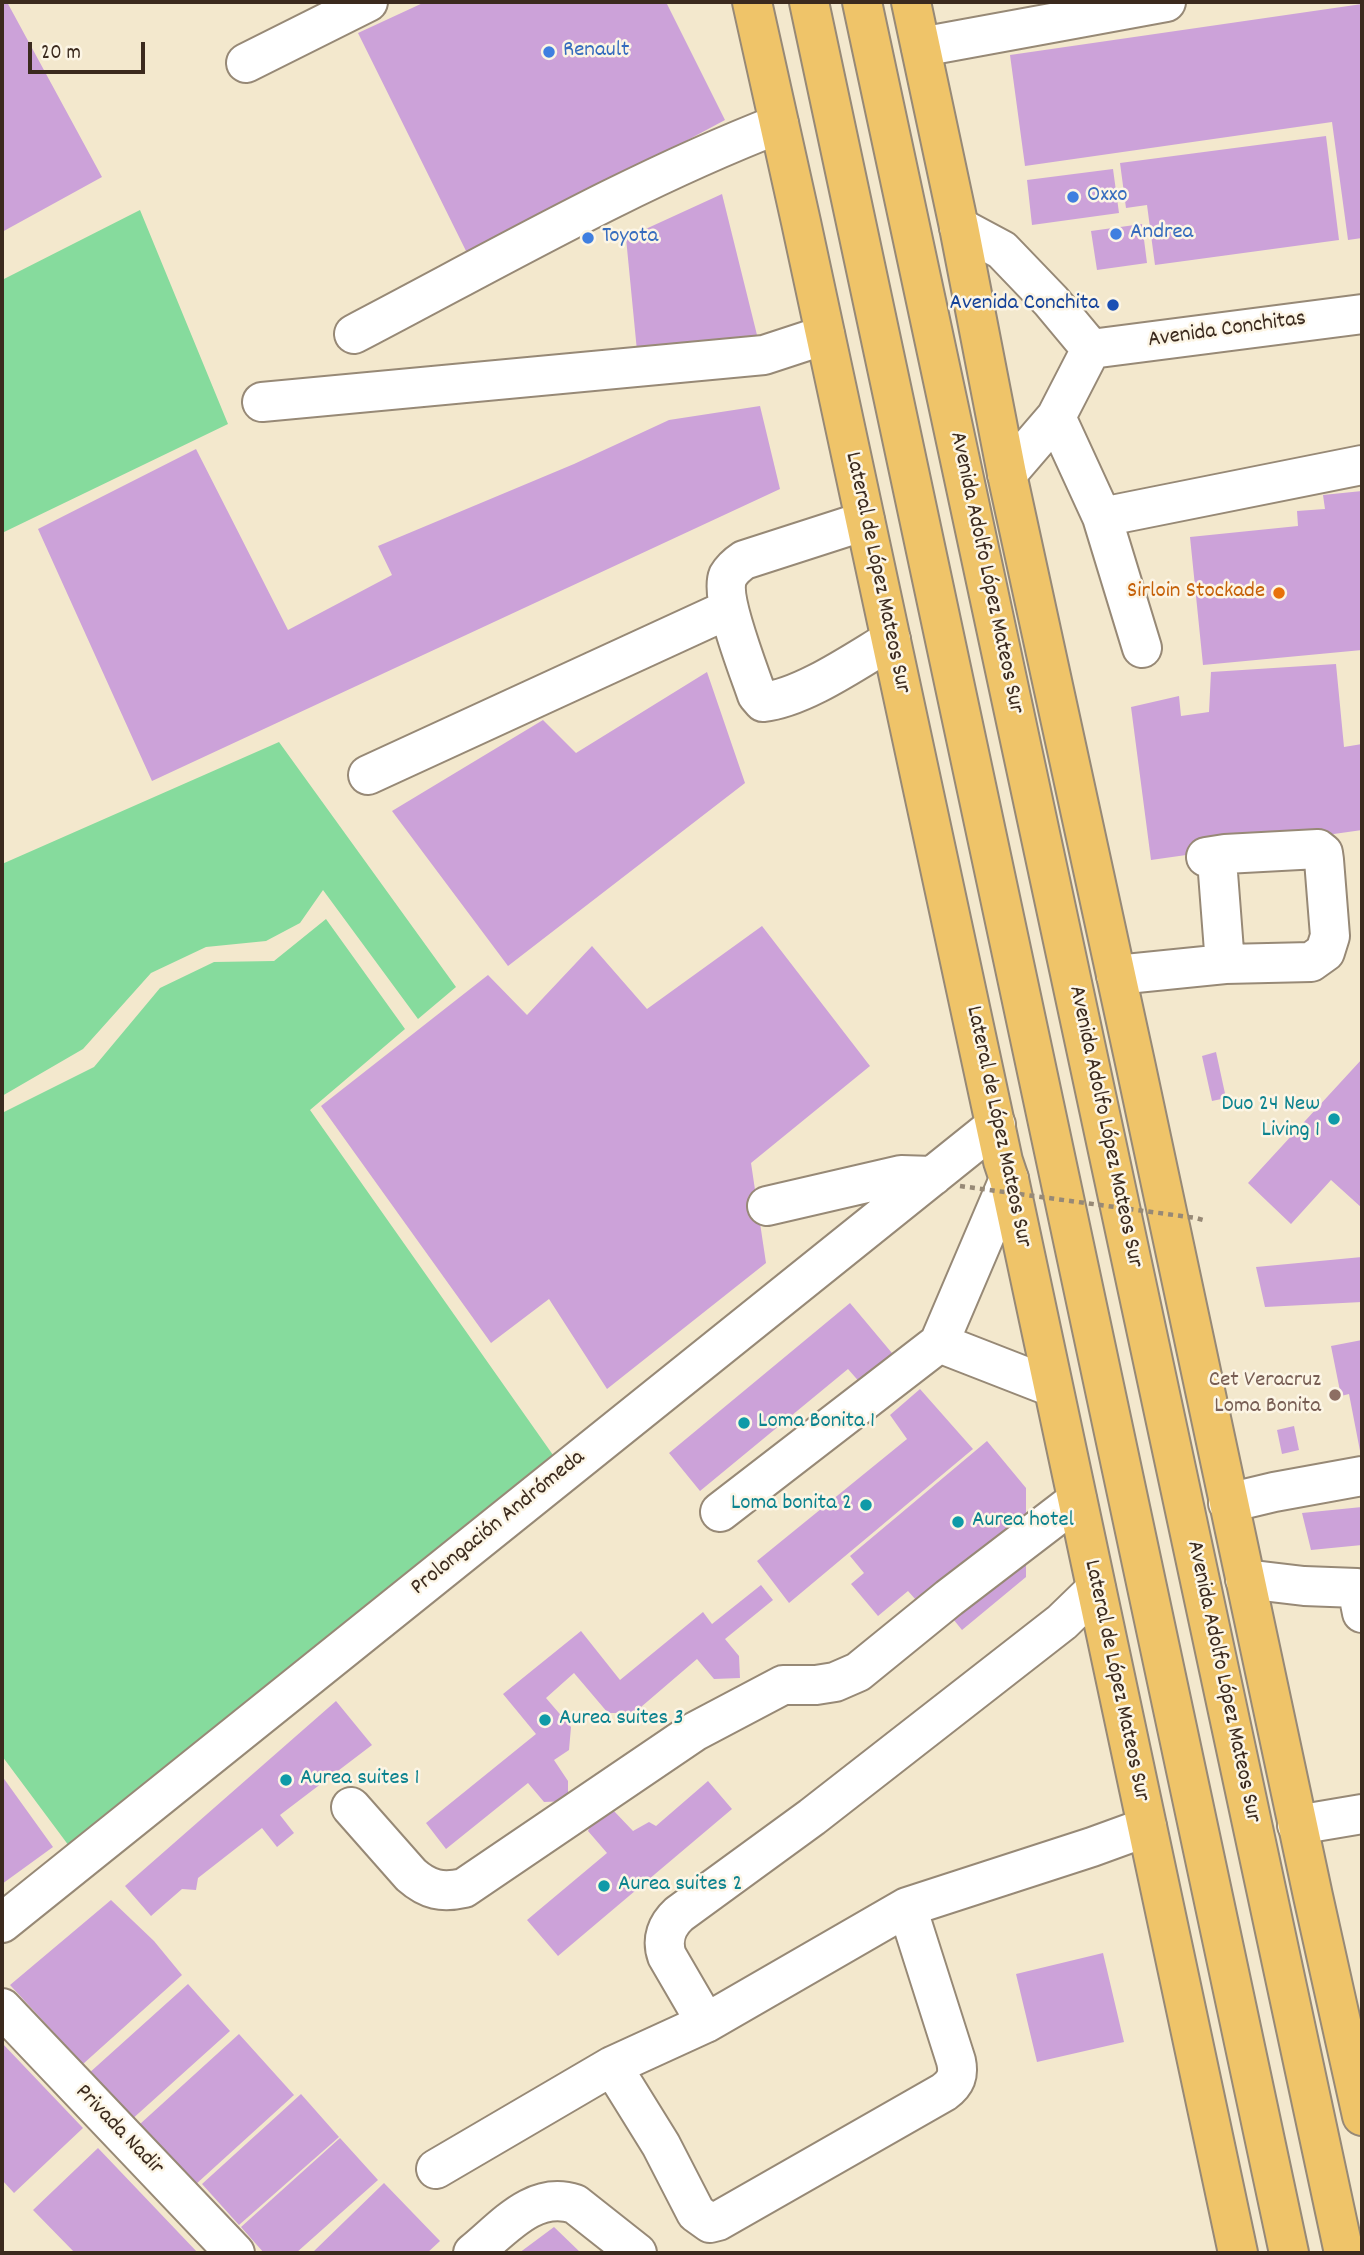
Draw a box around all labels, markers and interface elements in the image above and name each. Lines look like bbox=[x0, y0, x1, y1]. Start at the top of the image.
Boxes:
scale bar bbox=[32, 28, 149, 72]
place label: Renault bbox=[563, 38, 630, 66]
text: 20 m bbox=[41, 39, 81, 69]
marker: Renault bbox=[541, 44, 557, 60]
place label: Oxxo bbox=[1087, 183, 1128, 211]
marker: Oxxo bbox=[1065, 189, 1081, 205]
place label: Andrea bbox=[1130, 220, 1193, 248]
place label: Toyota bbox=[602, 224, 658, 252]
marker: Andrea bbox=[1108, 226, 1124, 242]
marker: Toyota bbox=[580, 230, 596, 246]
place label: Avenida Conchita bbox=[950, 291, 1099, 319]
marker: Avenida Conchita bbox=[1105, 297, 1121, 313]
street label: Avenida Conchitas bbox=[1146, 306, 1308, 356]
street label: Avenida Adolfo López Mateos Sur bbox=[942, 429, 1028, 717]
street label: Lateral de López Mateos Sur bbox=[837, 450, 915, 696]
place label: Sirloin Stockade bbox=[1127, 579, 1265, 607]
marker: Sirloin Stockade bbox=[1271, 585, 1287, 601]
street label: Avenida Adolfo López Mateos Sur bbox=[1061, 983, 1147, 1271]
street label: Lateral de López Mateos Sur bbox=[958, 1004, 1036, 1250]
place label: Duo 24 New Living 1 bbox=[1222, 1092, 1320, 1146]
marker: Duo 24 New Living 1 bbox=[1326, 1111, 1342, 1127]
place label: Cet Veracruz Loma Bonita bbox=[1209, 1368, 1321, 1422]
marker: Cet Veracruz Loma Bonita bbox=[1327, 1387, 1343, 1403]
place label: Loma Bonita 1 bbox=[758, 1409, 875, 1437]
marker: Loma Bonita 1 bbox=[736, 1415, 752, 1431]
street label: Prolongación Andrómeda bbox=[406, 1445, 592, 1603]
place label: Loma bonita 2 bbox=[731, 1491, 852, 1519]
marker: Loma bonita 2 bbox=[858, 1497, 874, 1513]
place label: Aurea hotel bbox=[972, 1508, 1074, 1536]
marker: Aurea hotel bbox=[950, 1514, 966, 1530]
street label: Avenida Adolfo López Mateos Sur bbox=[1179, 1538, 1265, 1826]
street label: Lateral de López Mateos Sur bbox=[1076, 1558, 1154, 1804]
place label: Aurea suites 3 bbox=[559, 1706, 684, 1734]
marker: Aurea suites 3 bbox=[537, 1712, 553, 1728]
place label: Aurea suites 1 bbox=[300, 1766, 420, 1794]
marker: Aurea suites 1 bbox=[278, 1772, 294, 1788]
place label: Aurea suites 2 bbox=[618, 1872, 743, 1900]
marker: Aurea suites 2 bbox=[596, 1878, 612, 1894]
street label: Privada Nadir bbox=[68, 2080, 168, 2182]

